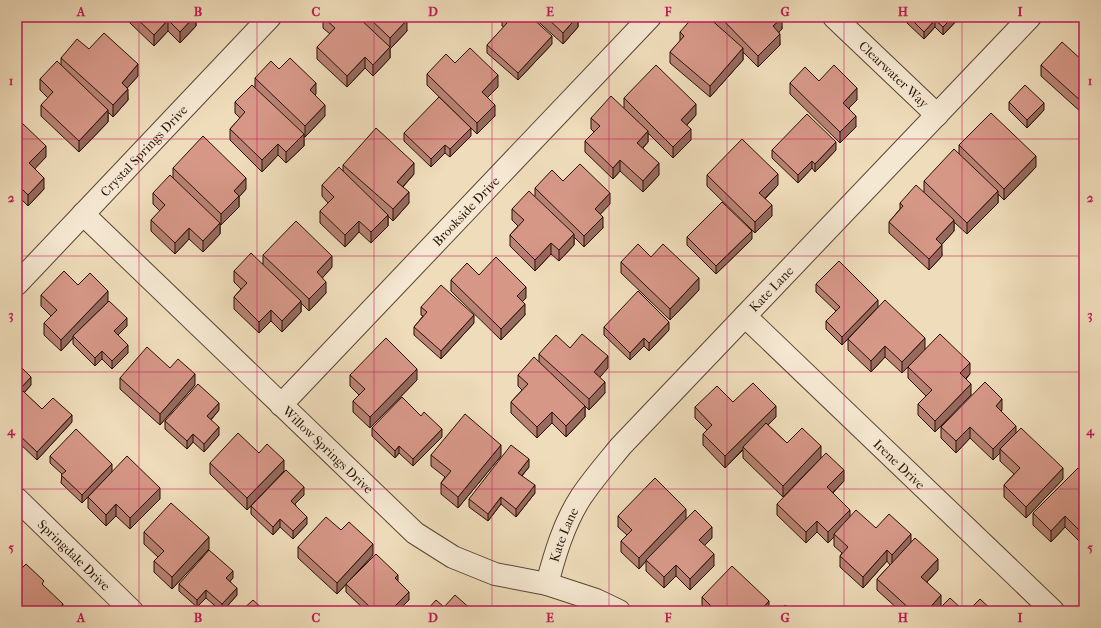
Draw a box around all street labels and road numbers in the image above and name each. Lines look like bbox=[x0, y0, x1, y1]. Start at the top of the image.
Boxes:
street label: Clearwater Way bbox=[856, 38, 932, 112]
street label: Crystal Springs Drive bbox=[97, 102, 191, 199]
street label: Brookside Drive bbox=[429, 173, 503, 249]
street label: Kate Lane bbox=[746, 263, 797, 315]
street label: Willow Springs Drive bbox=[279, 402, 376, 497]
street label: Irene Drive bbox=[870, 436, 928, 493]
street label: Kate Lane bbox=[547, 505, 582, 564]
street label: Springdale Drive bbox=[35, 517, 114, 594]

